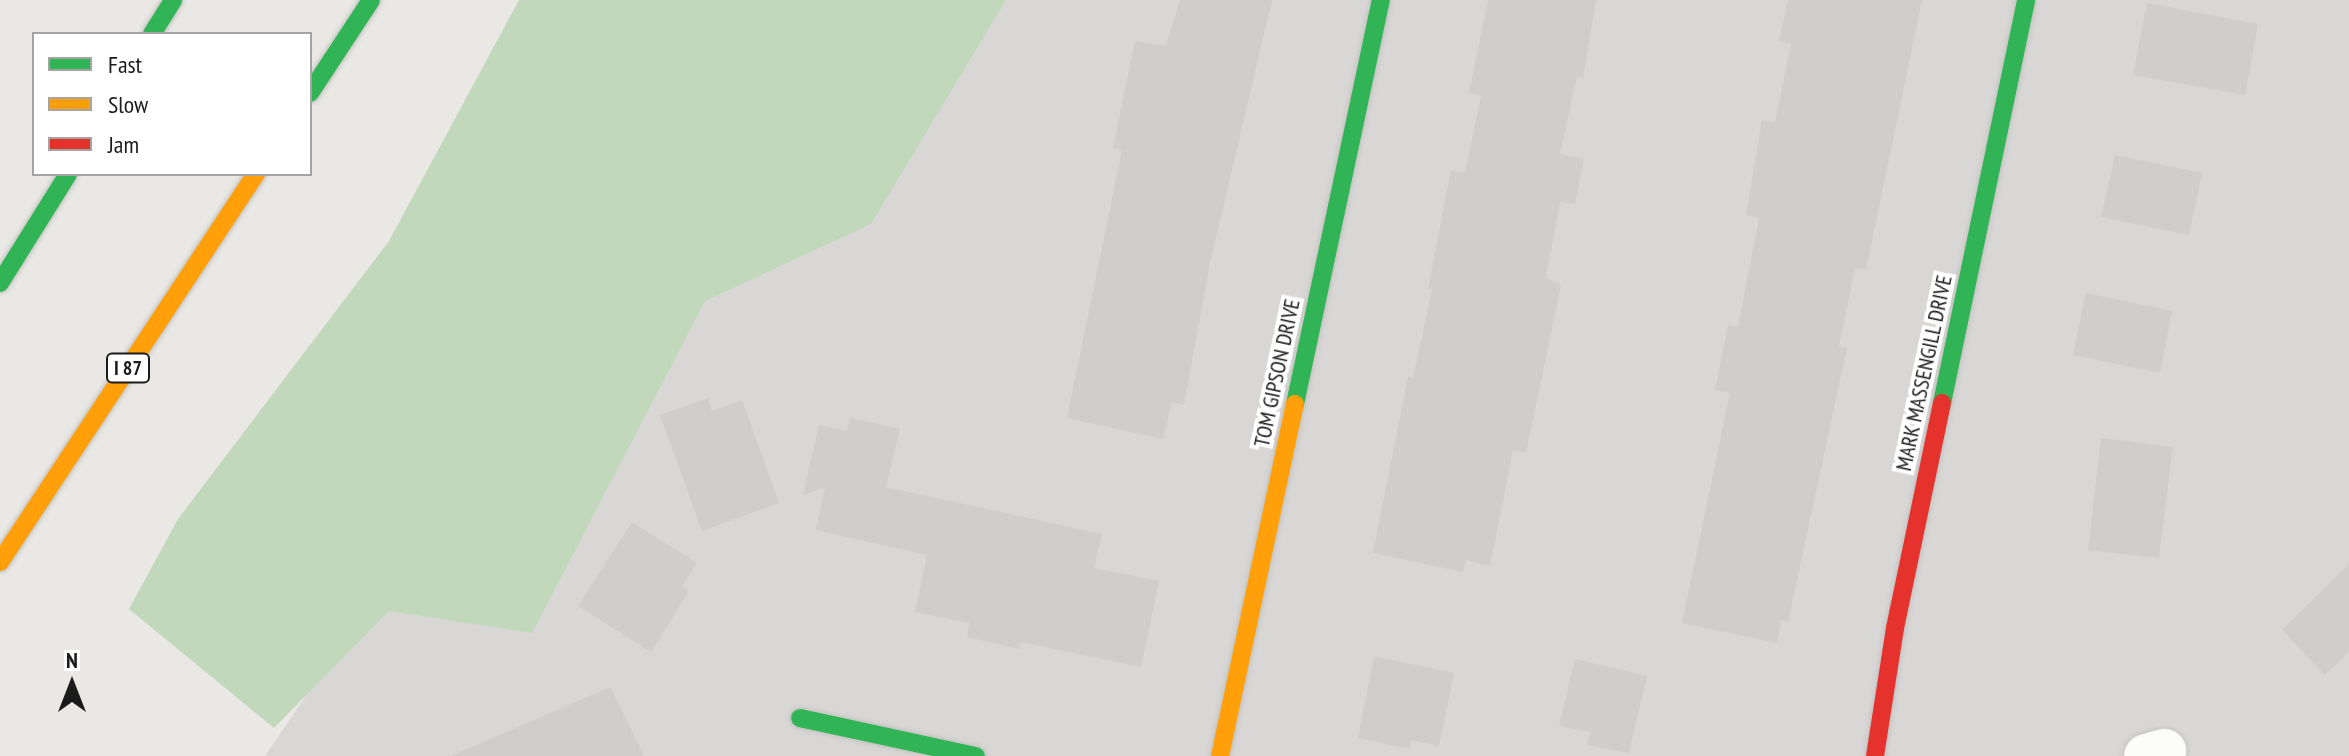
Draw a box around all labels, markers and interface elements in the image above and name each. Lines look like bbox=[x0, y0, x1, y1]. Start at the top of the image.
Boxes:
legend bbox=[32, 32, 312, 176]
text: Fast bbox=[108, 49, 142, 80]
text: Slow bbox=[108, 89, 148, 120]
text: Jam bbox=[108, 129, 139, 160]
street label: MARK MASSENGILL DRIVE bbox=[1890, 272, 1958, 474]
street label: TOM GIPSON DRIVE bbox=[1248, 297, 1306, 449]
road number: I 87 bbox=[106, 352, 150, 384]
north arrow bbox=[32, 644, 112, 724]
text: N bbox=[66, 646, 78, 674]

